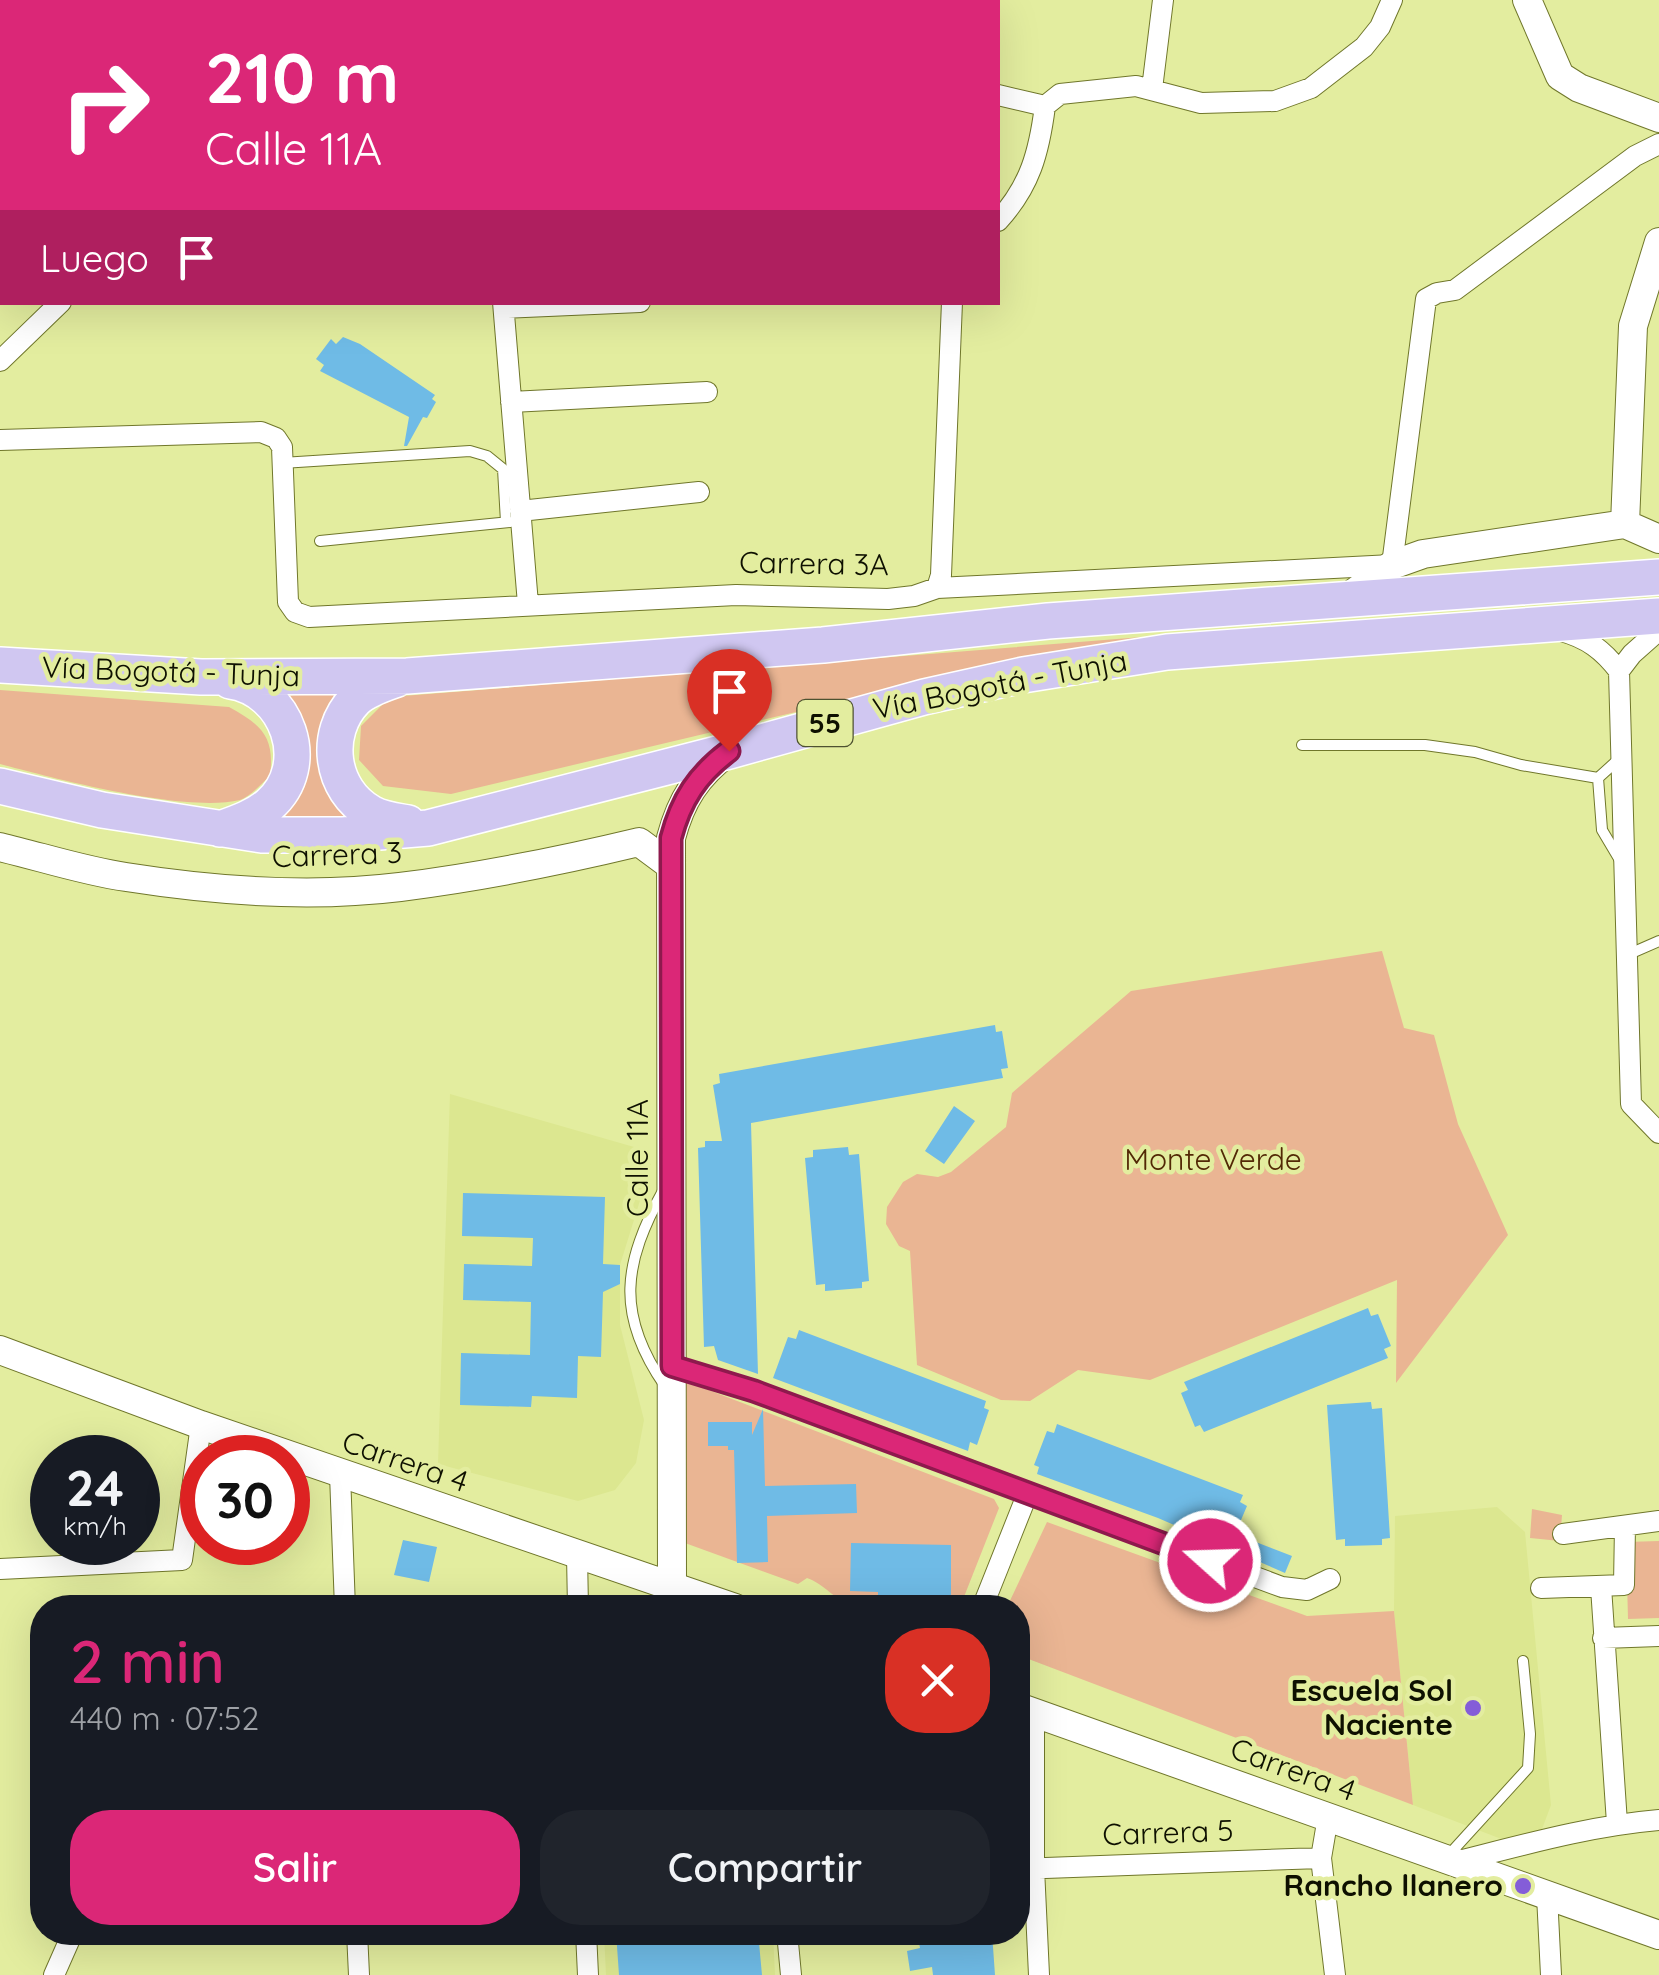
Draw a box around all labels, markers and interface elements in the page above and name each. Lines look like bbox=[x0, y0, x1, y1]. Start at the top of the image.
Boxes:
text: 210 m bbox=[205, 33, 399, 121]
icon: right bbox=[40, 40, 170, 170]
text: Calle 11A bbox=[205, 120, 382, 176]
icon: arrive bbox=[169, 230, 224, 285]
text: Luego bbox=[40, 234, 149, 282]
street label: Carrera 3A bbox=[739, 543, 889, 583]
street label: Vía Bogotá - Tunja bbox=[869, 641, 1130, 727]
street label: Vía Bogotá - Tunja bbox=[41, 648, 301, 694]
pin bbox=[687, 649, 772, 752]
icon: arrive bbox=[702, 664, 757, 719]
road number: 55 bbox=[798, 700, 852, 746]
street label: Carrera 3 bbox=[271, 833, 403, 875]
street label: Calle 11A bbox=[618, 1099, 656, 1217]
park label: Monte Verde bbox=[1124, 1140, 1302, 1178]
street label: Carrera 4 bbox=[337, 1422, 473, 1500]
speed limit sign: 30 bbox=[180, 1435, 310, 1565]
text: 24 bbox=[66, 1456, 124, 1519]
position arrow bbox=[1158, 1509, 1262, 1613]
text: km/h bbox=[63, 1510, 127, 1541]
text: 2 min bbox=[70, 1623, 225, 1698]
button: close bbox=[885, 1628, 990, 1733]
place label: Escuela Sol Naciente bbox=[1290, 1671, 1453, 1743]
marker: Escuela Sol Naciente bbox=[1462, 1697, 1484, 1719]
text: 440 m · 07:52 bbox=[70, 1698, 259, 1738]
street label: Carrera 4 bbox=[1226, 1729, 1361, 1809]
button: Salir bbox=[70, 1810, 520, 1925]
button: Compartir bbox=[540, 1810, 990, 1925]
street label: Carrera 5 bbox=[1102, 1811, 1234, 1853]
place label: Rancho llanero bbox=[1284, 1866, 1503, 1904]
marker: Rancho llanero bbox=[1512, 1875, 1534, 1897]

